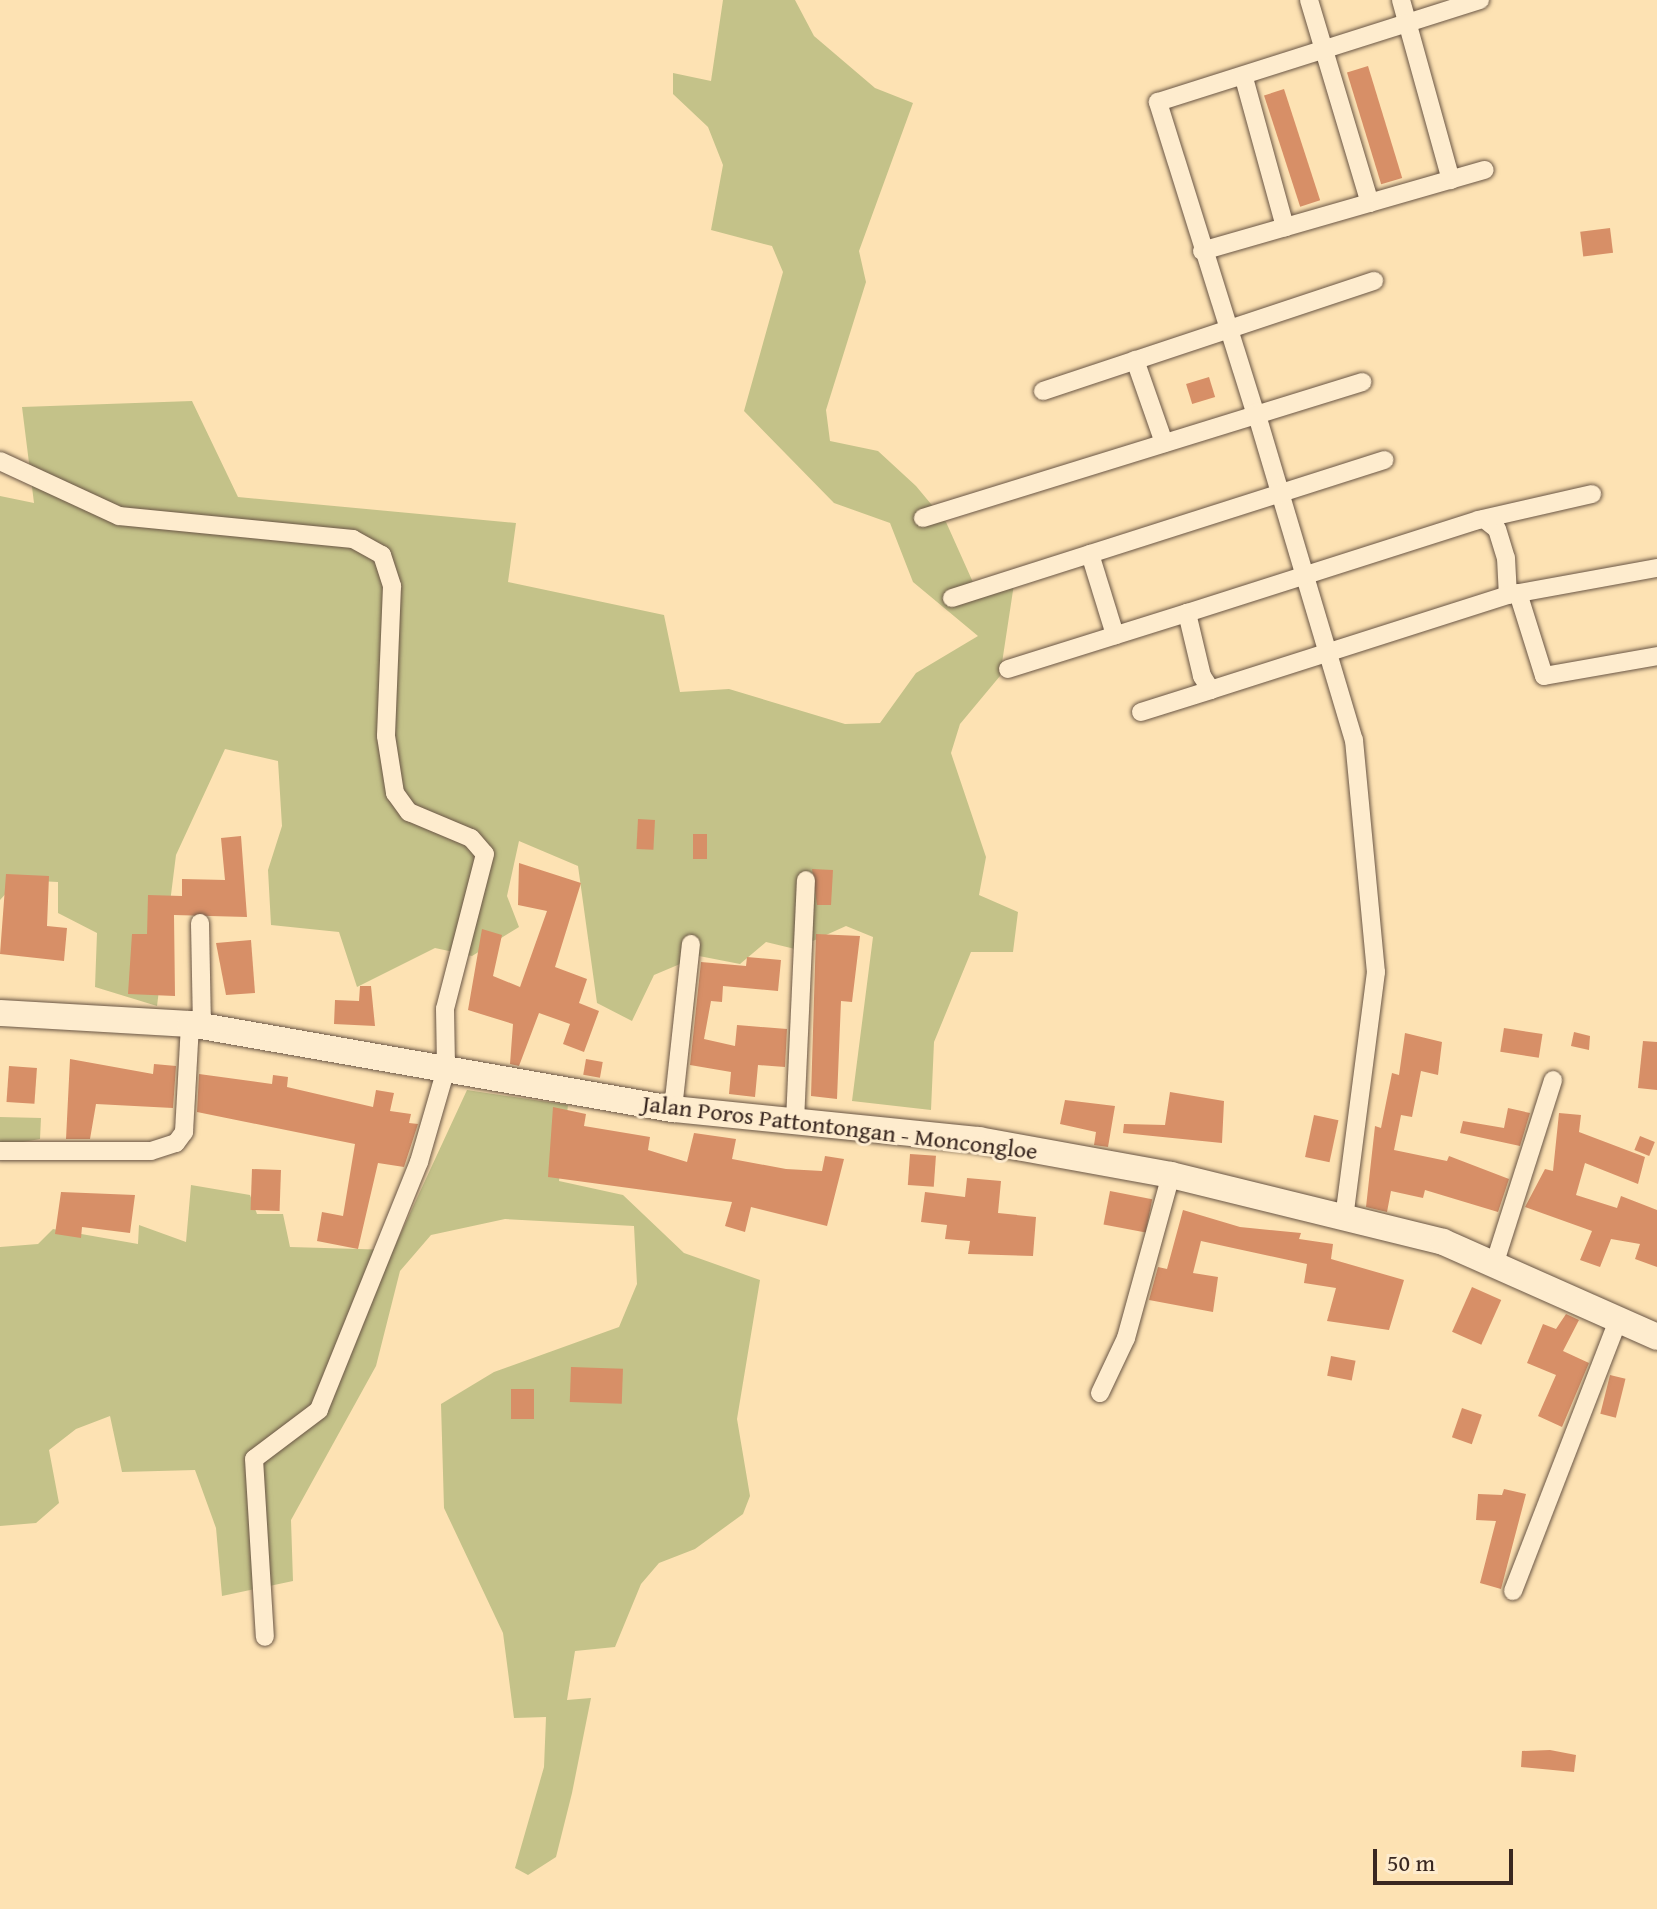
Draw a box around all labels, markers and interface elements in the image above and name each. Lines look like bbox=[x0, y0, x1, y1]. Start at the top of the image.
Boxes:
street label: Jalan Poros Pattontongan - Moncongloe bbox=[641, 1088, 1039, 1166]
scale bar bbox=[1377, 1833, 1517, 1883]
text: 50 m bbox=[1387, 1845, 1435, 1880]

